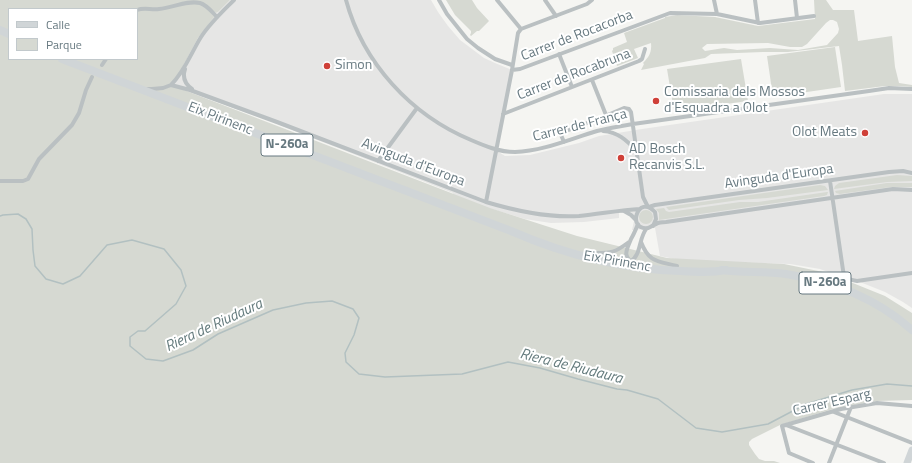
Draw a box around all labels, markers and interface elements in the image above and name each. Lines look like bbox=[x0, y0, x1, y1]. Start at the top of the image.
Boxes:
street label: Carrer de Rocacorba bbox=[519, 7, 635, 65]
legend bbox=[8, 8, 138, 60]
text: Calle bbox=[46, 15, 70, 34]
text: Parque bbox=[46, 35, 82, 54]
street label: Carrer de Rocabruna bbox=[515, 46, 633, 104]
place label: Simon bbox=[335, 58, 372, 74]
marker: Simon bbox=[322, 61, 332, 71]
place label: Comissaria dels Mossos d'Esquadra a Olot bbox=[664, 85, 805, 118]
marker: Comissaria dels Mossos d'Esquadra a Olot bbox=[651, 96, 661, 106]
street label: Eix Pirinenc bbox=[185, 99, 255, 139]
street label: Carrer de França bbox=[531, 106, 629, 146]
place label: Olot Meats bbox=[792, 125, 857, 141]
marker: Olot Meats bbox=[860, 128, 870, 138]
road number: N-260a bbox=[261, 134, 313, 156]
street label: Avinguda d'Europa bbox=[359, 136, 467, 190]
place label: AD Bosch Recanvis S.L. bbox=[629, 142, 705, 174]
marker: AD Bosch Recanvis S.L. bbox=[616, 153, 626, 163]
street label: Avinguda d'Europa bbox=[724, 161, 834, 193]
street label: Eix Pirinenc bbox=[582, 248, 652, 276]
road number: N-260a bbox=[799, 272, 851, 294]
water label: Riera de Riudaura bbox=[163, 296, 265, 356]
water label: Riera de Riudaura bbox=[518, 346, 624, 388]
street label: Carrer Esparg bbox=[791, 386, 873, 420]

